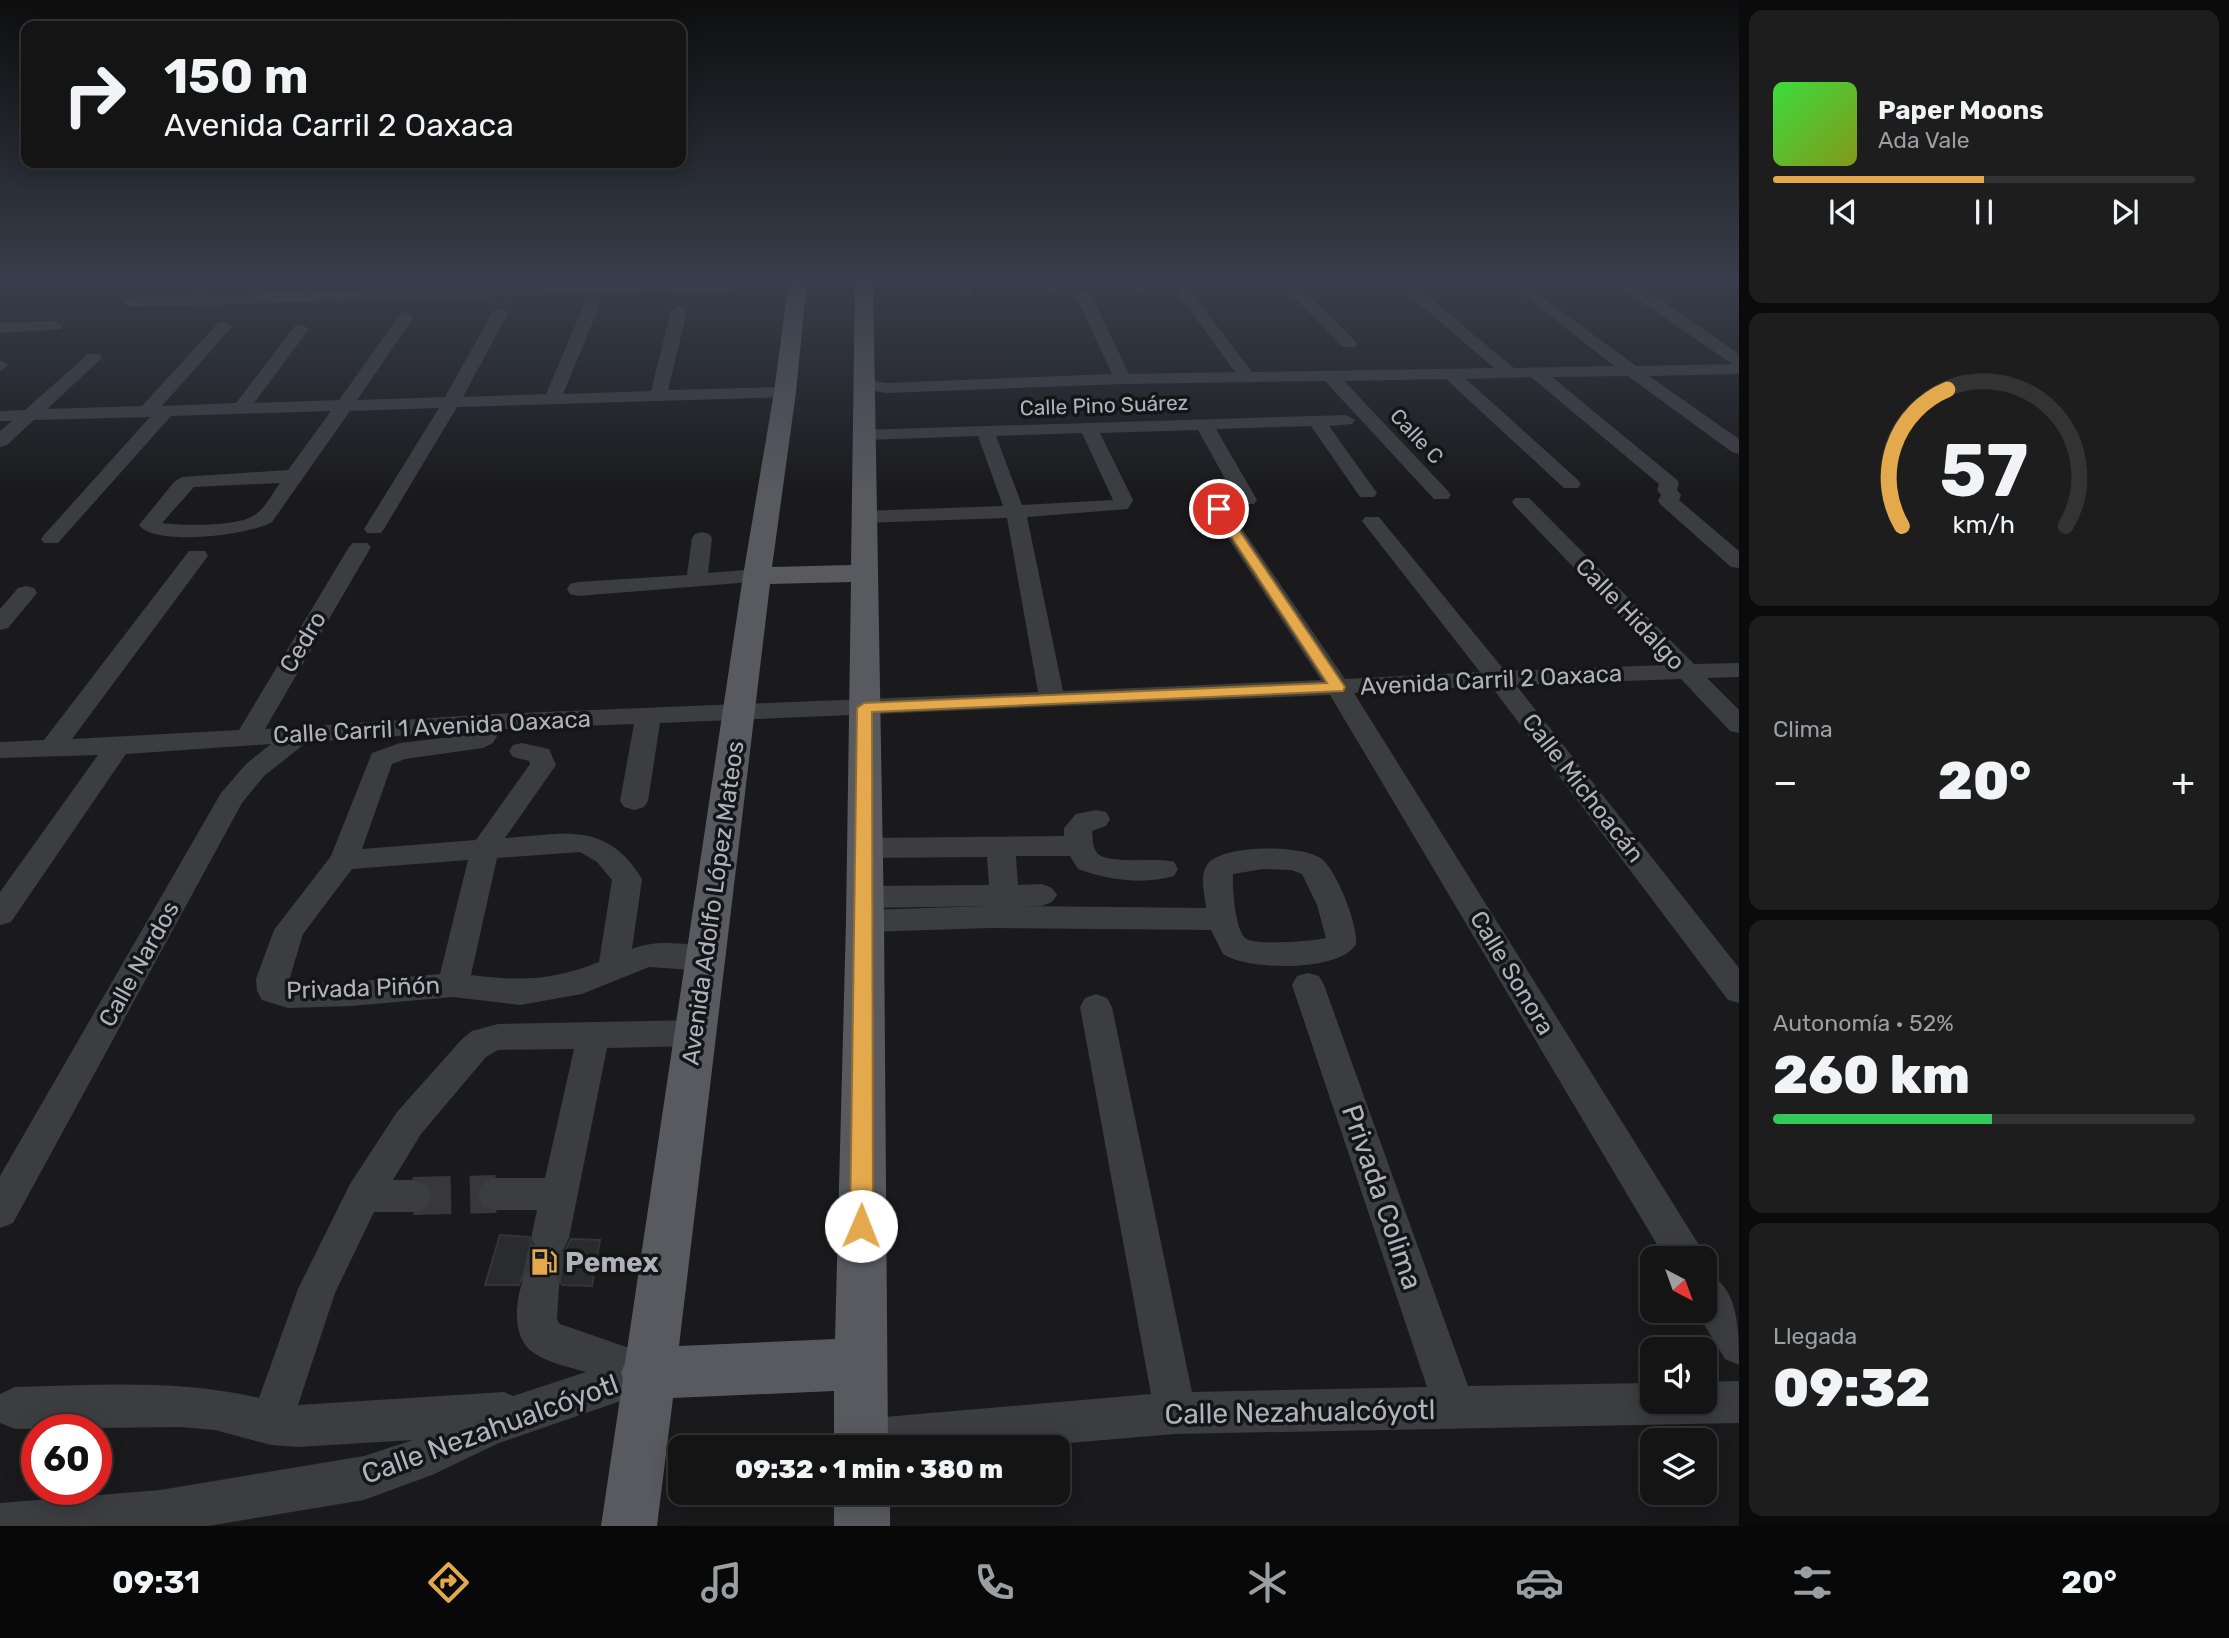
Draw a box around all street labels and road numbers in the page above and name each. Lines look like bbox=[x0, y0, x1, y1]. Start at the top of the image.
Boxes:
street label: Calle Pino Suárez bbox=[1019, 390, 1189, 420]
street label: Calle C bbox=[1385, 403, 1449, 469]
street label: Calle Hidalgo bbox=[1570, 552, 1690, 676]
street label: Cedro bbox=[274, 606, 332, 678]
street label: Avenida Carril 2 Oaxaca bbox=[1359, 659, 1623, 701]
street label: Calle Carril 1 Avenida Oaxaca bbox=[272, 705, 592, 749]
street label: Calle Michoacán bbox=[1516, 708, 1650, 868]
street label: Avenida Adolfo López Mateos bbox=[676, 739, 750, 1067]
street label: Calle Nardos bbox=[93, 896, 185, 1032]
street label: Calle Sonora bbox=[1464, 906, 1560, 1040]
street label: Privada Piñón bbox=[286, 971, 440, 1005]
street label: Privada Colima bbox=[1335, 1100, 1429, 1294]
street label: Calle Nezahualcóyotl bbox=[357, 1367, 623, 1491]
street label: Calle Nezahualcóyotl bbox=[1164, 1393, 1436, 1431]

